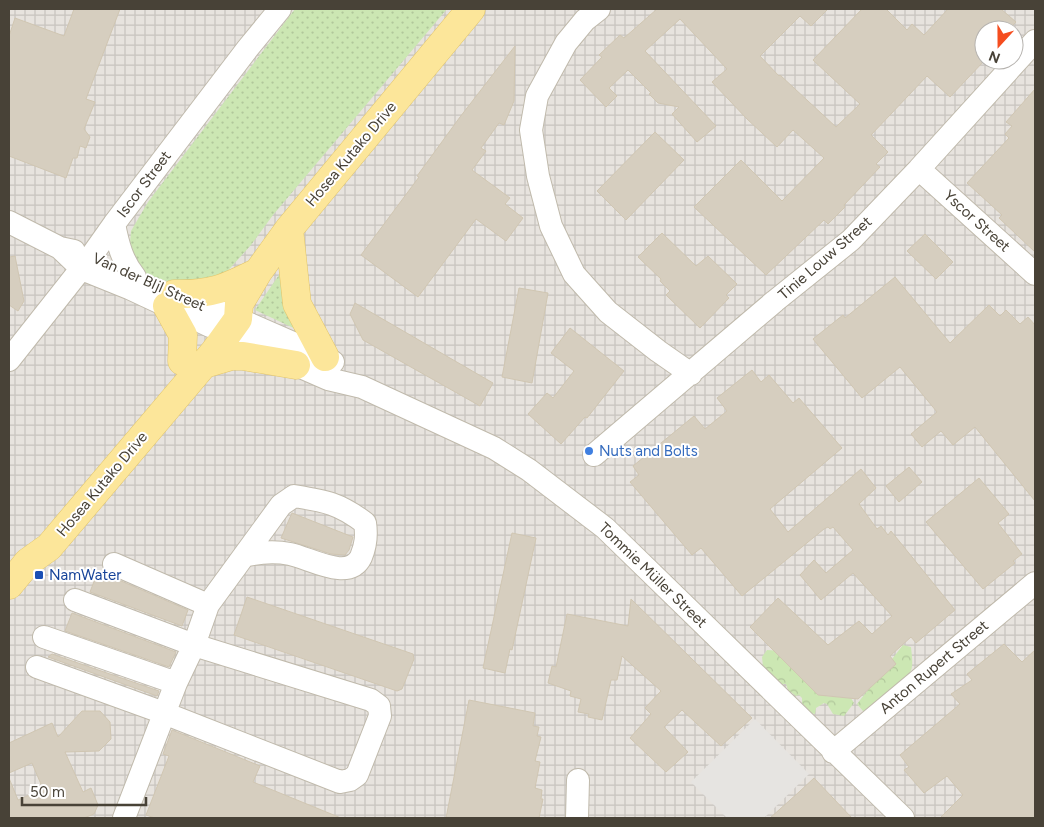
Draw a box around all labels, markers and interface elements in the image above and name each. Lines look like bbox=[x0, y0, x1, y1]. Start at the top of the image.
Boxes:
north arrow bbox=[974, 20, 1024, 70]
text: N bbox=[986, 47, 1003, 67]
street label: Hosea Kutako Drive bbox=[302, 98, 400, 210]
street label: Iscor Street bbox=[113, 147, 175, 221]
street label: Yscor Street bbox=[940, 186, 1014, 256]
street label: Tinie Louw Street bbox=[775, 212, 876, 303]
street label: Van der BIjl Street bbox=[90, 249, 208, 315]
street label: Hosea Kutako Drive bbox=[53, 428, 151, 540]
place label: Nuts and Bolts bbox=[599, 442, 698, 460]
marker: Nuts and Bolts bbox=[583, 445, 595, 457]
street label: Tommie Müller Street bbox=[595, 519, 711, 632]
place label: NamWater bbox=[49, 566, 121, 584]
marker: NamWater bbox=[33, 569, 45, 581]
street label: Anton Rupert Street bbox=[876, 616, 992, 718]
scale bar bbox=[22, 774, 146, 806]
text: 50 m bbox=[30, 783, 65, 801]

